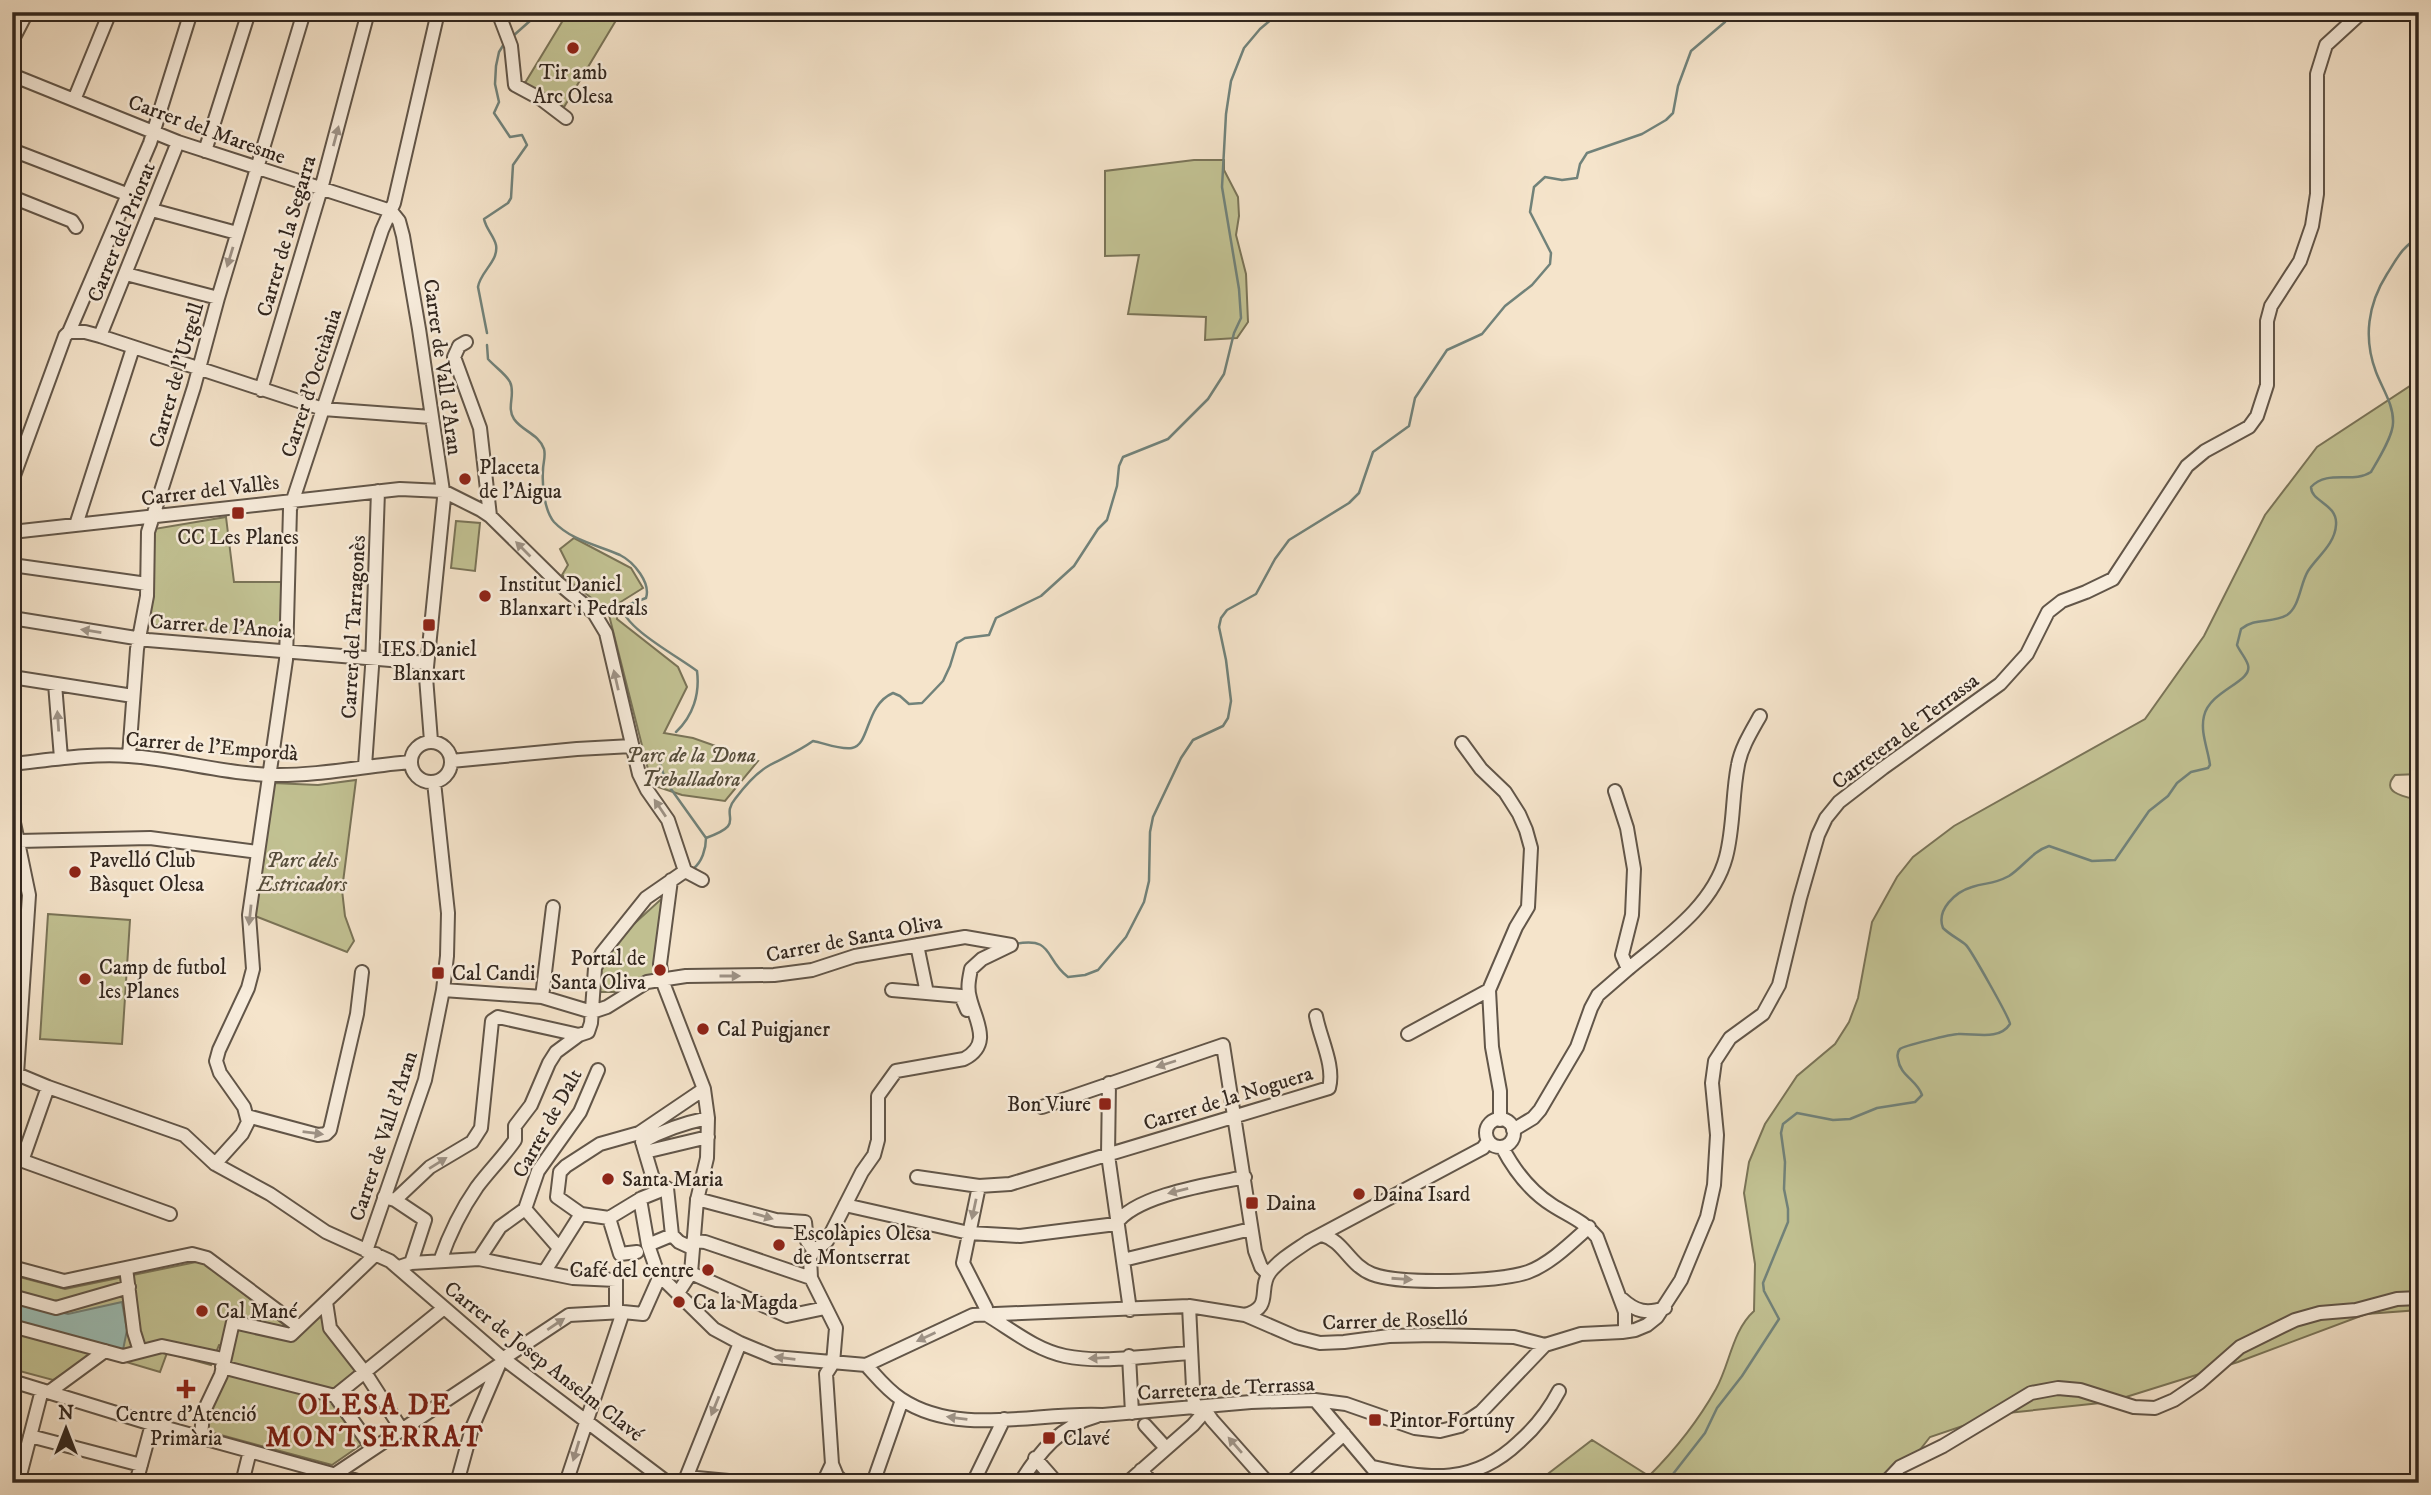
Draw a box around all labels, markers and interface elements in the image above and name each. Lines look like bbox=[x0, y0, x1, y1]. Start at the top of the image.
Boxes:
marker: Tir amb Arc Olesa bbox=[565, 40, 581, 56]
place label: Tir amb Arc Olesa bbox=[533, 60, 613, 110]
street label: Carrer del Maresme bbox=[124, 89, 289, 171]
one-way arrow bbox=[331, 125, 341, 146]
street label: Carrer de la Segarra bbox=[252, 153, 322, 320]
street label: Carrer del Priorat bbox=[82, 158, 162, 306]
one-way arrow bbox=[225, 247, 235, 268]
street label: Carrer de Vall d'Aran bbox=[417, 277, 467, 457]
street label: Carrer de l'Urgell bbox=[144, 299, 210, 451]
street label: Carrer d'Occitània bbox=[276, 306, 348, 461]
place label: Placeta de l'Aigua bbox=[479, 455, 562, 505]
street label: Carrer del Vallès bbox=[140, 470, 281, 512]
marker: Placeta de l'Aigua bbox=[457, 471, 473, 487]
marker: CC Les Planes bbox=[230, 505, 246, 521]
place label: CC Les Planes bbox=[177, 525, 299, 551]
street label: Carrer del Tarragonès bbox=[336, 534, 372, 720]
one-way arrow bbox=[515, 541, 532, 558]
place label: Institut Daniel Blanxart i Pedrals bbox=[499, 572, 648, 622]
marker: Institut Daniel Blanxart i Pedrals bbox=[477, 588, 493, 604]
street label: Carrer de l'Anoia bbox=[149, 609, 293, 645]
marker: IES Daniel Blanxart bbox=[421, 617, 437, 633]
one-way arrow bbox=[80, 625, 102, 636]
place label: IES Daniel Blanxart bbox=[382, 637, 477, 687]
street label: Carretera de Terrassa bbox=[1827, 668, 1984, 796]
one-way arrow bbox=[610, 669, 621, 691]
one-way arrow bbox=[52, 710, 63, 732]
street label: Carrer de l'Empordà bbox=[124, 726, 299, 768]
park label: Parc de la Dona Treballadora bbox=[626, 743, 756, 793]
one-way arrow bbox=[654, 799, 667, 818]
place label: Pavelló Club Bàsquet Olesa bbox=[89, 848, 204, 898]
park label: Parc dels Estricadors bbox=[256, 848, 347, 898]
marker: Pavelló Club Bàsquet Olesa bbox=[67, 864, 83, 880]
one-way arrow bbox=[244, 904, 255, 926]
street label: Carrer de Santa Oliva bbox=[764, 909, 944, 969]
place label: Portal de Santa Oliva bbox=[550, 946, 646, 996]
place label: Camp de futbol les Planes bbox=[99, 955, 227, 1005]
place label: Cal Candi bbox=[452, 961, 535, 987]
marker: Portal de Santa Oliva bbox=[652, 962, 668, 978]
marker: Cal Candi bbox=[430, 965, 446, 981]
one-way arrow bbox=[720, 970, 742, 982]
marker: Camp de futbol les Planes bbox=[77, 971, 93, 987]
place label: Cal Puigjaner bbox=[717, 1017, 830, 1043]
marker: Cal Puigjaner bbox=[695, 1021, 711, 1037]
street label: Carrer de Vall d'Aran bbox=[344, 1048, 424, 1225]
one-way arrow bbox=[1156, 1059, 1177, 1070]
street label: Carrer de la Noguera bbox=[1140, 1061, 1316, 1137]
street label: Carrer de Dalt bbox=[507, 1064, 589, 1183]
place label: Bon Viure bbox=[1007, 1092, 1091, 1118]
marker: Bon Viure bbox=[1097, 1096, 1113, 1112]
one-way arrow bbox=[302, 1127, 324, 1138]
one-way arrow bbox=[429, 1156, 448, 1169]
place label: Santa Maria bbox=[622, 1167, 723, 1193]
marker: Santa Maria bbox=[600, 1171, 616, 1187]
place label: Daina Isard bbox=[1373, 1182, 1471, 1208]
one-way arrow bbox=[1167, 1186, 1189, 1197]
marker: Daina Isard bbox=[1351, 1186, 1367, 1202]
place label: Daina bbox=[1266, 1191, 1316, 1217]
marker: Daina bbox=[1244, 1195, 1260, 1211]
one-way arrow bbox=[968, 1198, 979, 1220]
one-way arrow bbox=[753, 1212, 774, 1222]
place label: Escolàpies Olesa de Montserrat bbox=[793, 1221, 931, 1271]
marker: Escolàpies Olesa de Montserrat bbox=[771, 1237, 787, 1253]
place label: Café del centre bbox=[569, 1258, 694, 1284]
marker: Café del centre bbox=[700, 1262, 716, 1278]
one-way arrow bbox=[1391, 1274, 1413, 1285]
street label: Carrer de Josep Anselm Clavé bbox=[439, 1276, 648, 1448]
place label: Ca la Magda bbox=[693, 1290, 798, 1316]
marker: Ca la Magda bbox=[671, 1294, 687, 1310]
place label: Cal Mané bbox=[216, 1299, 298, 1325]
marker: Cal Mané bbox=[194, 1303, 210, 1319]
street label: Carrer de Roselló bbox=[1322, 1305, 1468, 1337]
one-way arrow bbox=[547, 1318, 566, 1331]
one-way arrow bbox=[916, 1332, 936, 1343]
one-way arrow bbox=[774, 1353, 796, 1364]
one-way arrow bbox=[1088, 1353, 1110, 1364]
street label: Carretera de Terrassa bbox=[1137, 1371, 1315, 1407]
marker: Centre d'Atenció Primària bbox=[176, 1379, 196, 1399]
district label: OLESA DE MONTSERRAT bbox=[265, 1388, 485, 1455]
north arrow bbox=[32, 1394, 102, 1464]
one-way arrow bbox=[709, 1396, 720, 1417]
text: N bbox=[58, 1402, 74, 1425]
place label: Centre d'Atenció Primària bbox=[116, 1402, 256, 1452]
place label: Pintor Fortuny bbox=[1389, 1408, 1515, 1434]
one-way arrow bbox=[946, 1412, 968, 1423]
marker: Pintor Fortuny bbox=[1367, 1412, 1383, 1428]
place label: Clavé bbox=[1063, 1426, 1110, 1452]
marker: Clavé bbox=[1041, 1430, 1057, 1446]
one-way arrow bbox=[1227, 1436, 1243, 1454]
one-way arrow bbox=[570, 1441, 580, 1462]

